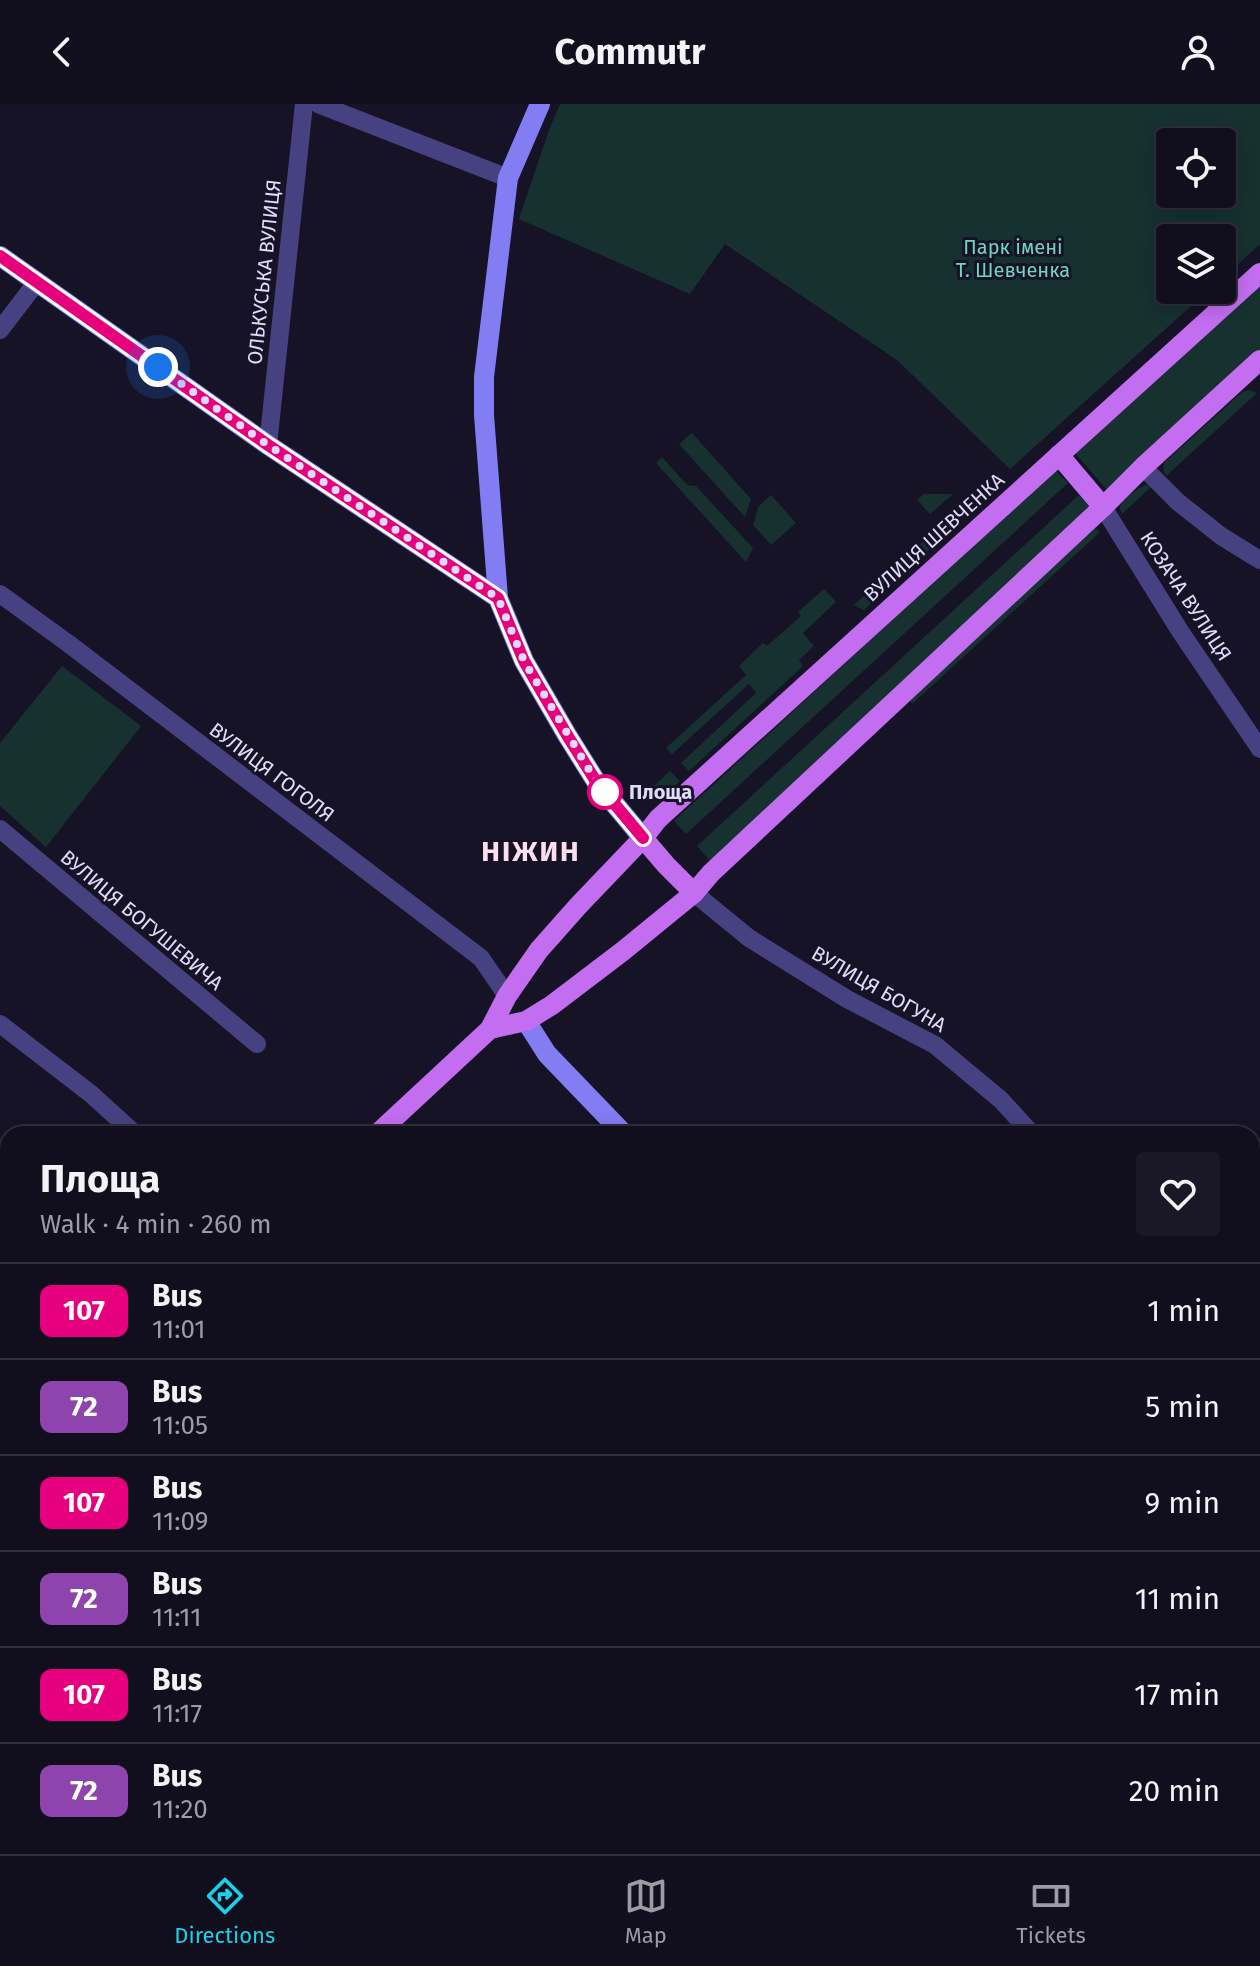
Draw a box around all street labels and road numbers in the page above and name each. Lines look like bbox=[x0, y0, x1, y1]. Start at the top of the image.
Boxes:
street label: ОЛЬКУСЬКА ВУЛИЦЯ bbox=[242, 178, 286, 366]
street label: ВУЛИЦЯ ШЕВЧЕНКА bbox=[859, 467, 1010, 606]
street label: КОЗАЧА ВУЛИЦЯ bbox=[1135, 527, 1237, 665]
street label: ВУЛИЦЯ ГОГОЛЯ bbox=[205, 717, 339, 827]
street label: ВУЛИЦЯ БОГУШЕВИЧА bbox=[56, 845, 229, 995]
street label: ВУЛИЦЯ БОГУНА bbox=[808, 941, 951, 1037]

